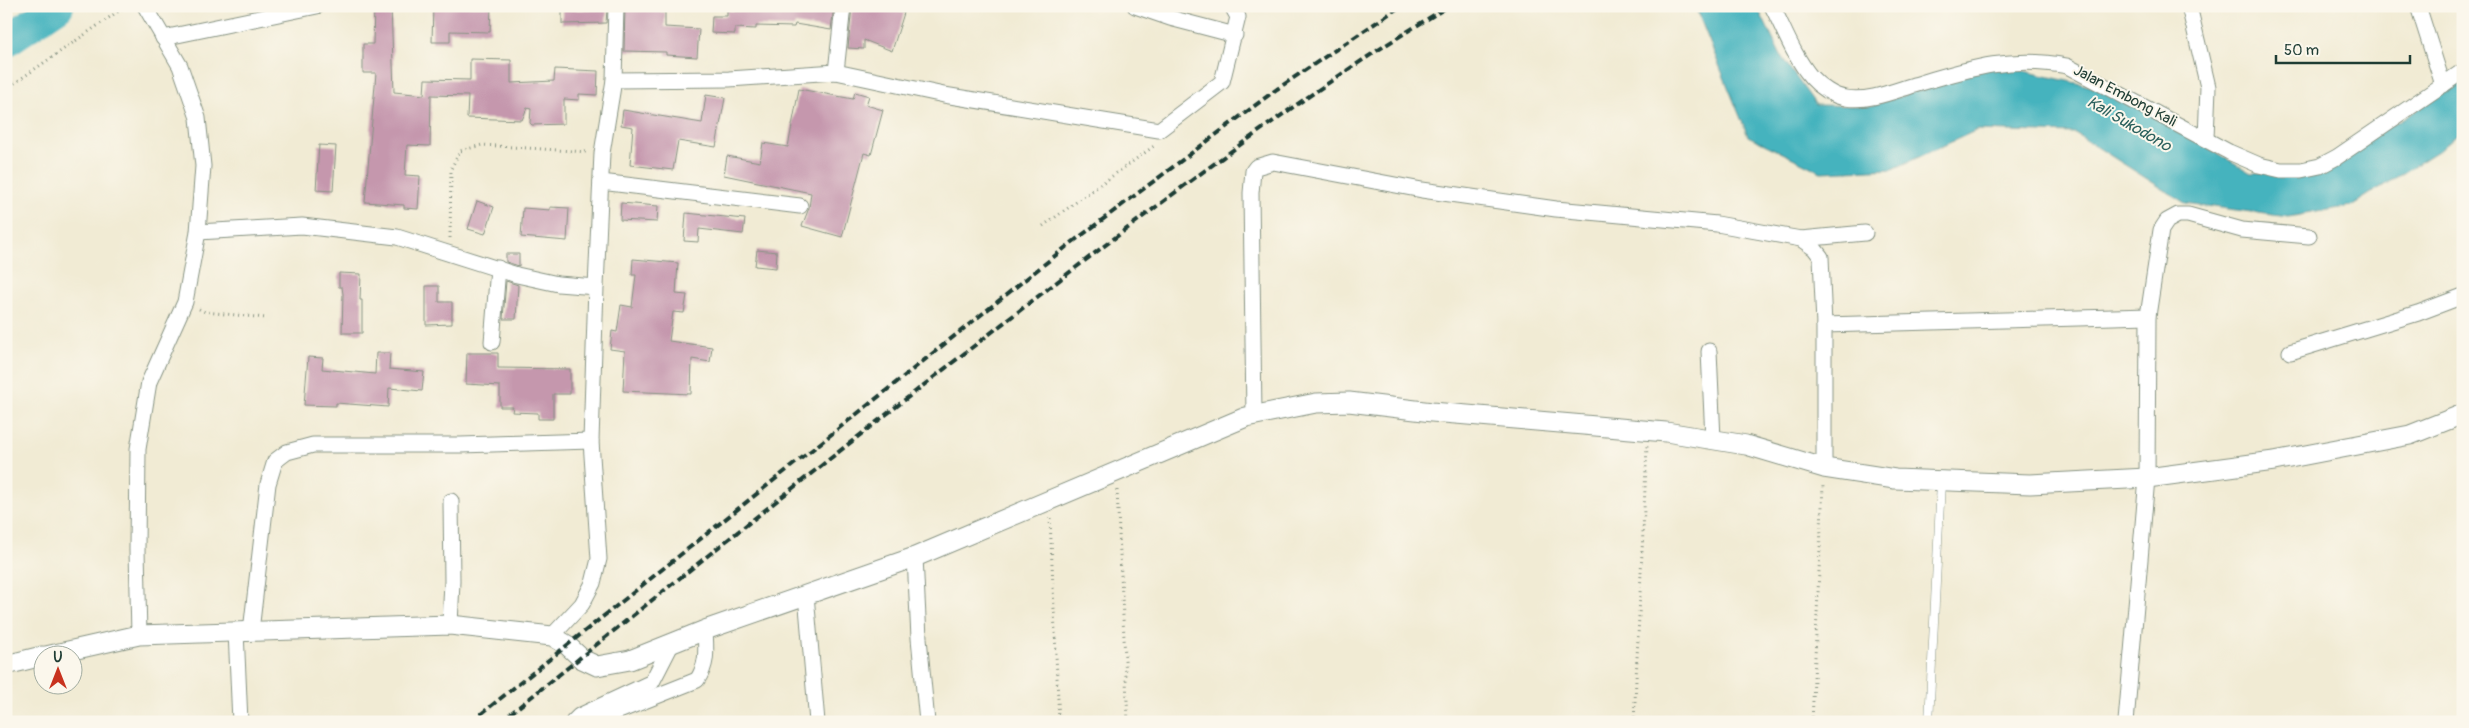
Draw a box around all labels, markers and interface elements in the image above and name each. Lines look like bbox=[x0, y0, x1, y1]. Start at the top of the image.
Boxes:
scale bar bbox=[2276, 32, 2410, 64]
text: 50 m bbox=[2284, 41, 2319, 60]
street label: Jalan Embong Kali bbox=[2070, 61, 2180, 131]
water label: Kali Sukodono bbox=[2083, 92, 2176, 157]
north arrow bbox=[32, 646, 82, 696]
text: U bbox=[53, 649, 63, 666]

